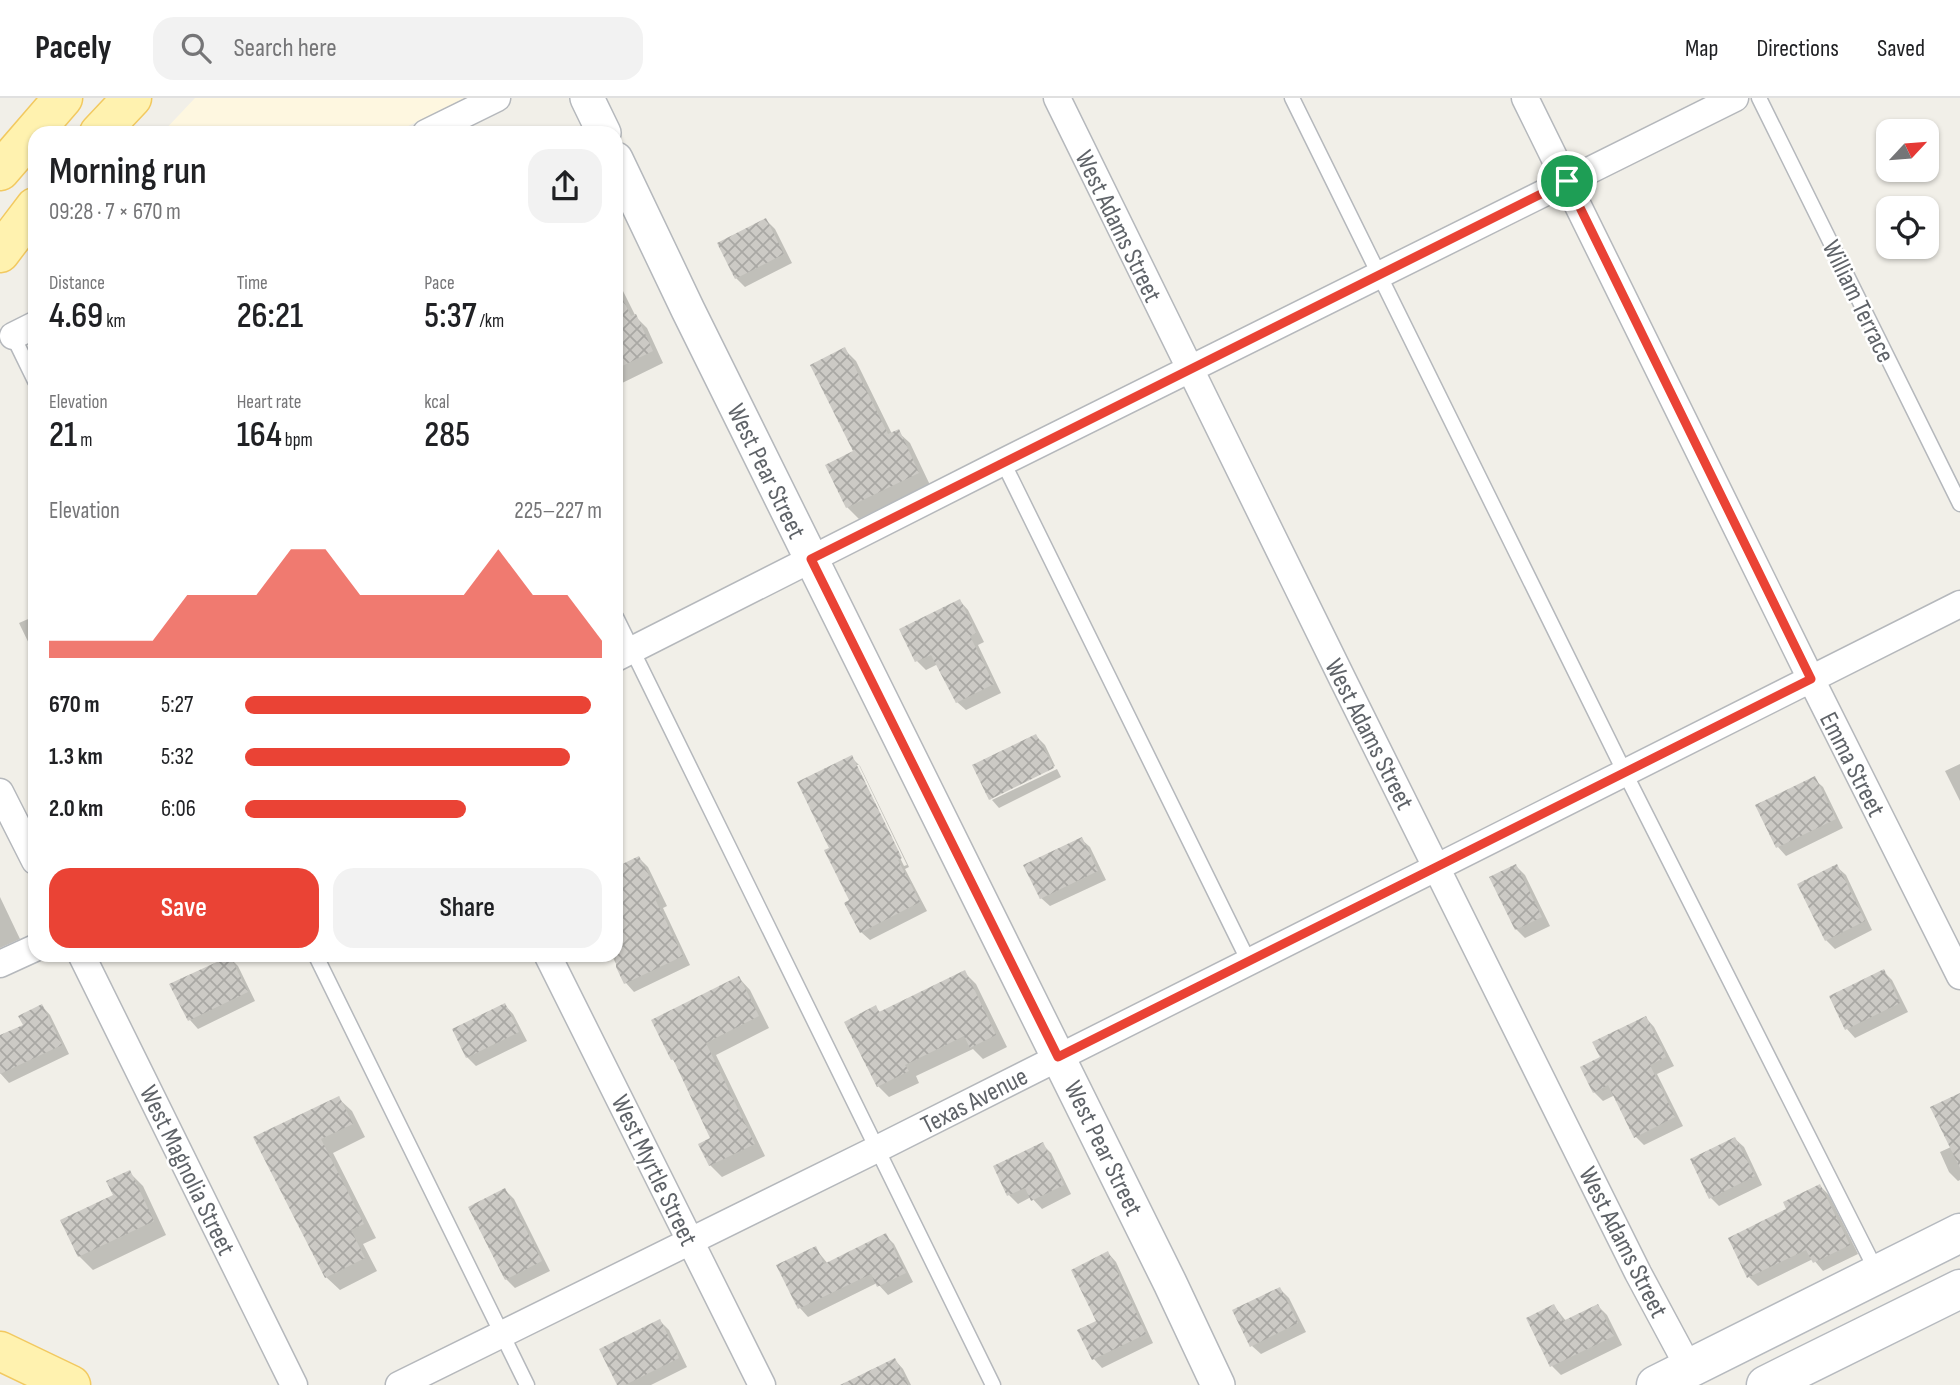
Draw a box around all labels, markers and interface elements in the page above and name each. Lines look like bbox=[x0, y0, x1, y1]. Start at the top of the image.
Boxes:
search box bbox=[153, 17, 643, 80]
text: Pacely bbox=[35, 28, 111, 68]
icon: search bbox=[177, 29, 215, 67]
text: Search here bbox=[233, 33, 337, 64]
text: Map bbox=[1685, 34, 1718, 63]
text: Directions bbox=[1756, 34, 1839, 63]
text: Saved bbox=[1877, 34, 1925, 63]
north arrow bbox=[1876, 119, 1939, 182]
map controls bbox=[1876, 119, 1939, 259]
street label: West Adams Street bbox=[1068, 146, 1168, 308]
text: Morning run bbox=[49, 149, 207, 194]
button: share bbox=[528, 149, 602, 223]
pin bbox=[1537, 151, 1597, 211]
icon: arrive bbox=[1548, 162, 1586, 200]
button: locate bbox=[1876, 196, 1939, 259]
text: 09:28 · 7 × 670 m bbox=[49, 198, 181, 226]
street label: William Terrace bbox=[1815, 235, 1901, 368]
text: Distance bbox=[49, 272, 105, 295]
text: Time bbox=[237, 272, 268, 295]
text: Pace bbox=[424, 272, 455, 295]
text: 4.69 bbox=[49, 295, 103, 338]
text: 26:21 bbox=[237, 295, 303, 338]
text: 5:37 bbox=[424, 295, 476, 338]
text: km bbox=[103, 310, 126, 333]
text: /km bbox=[476, 310, 504, 333]
text: Elevation bbox=[49, 391, 108, 414]
text: Heart rate bbox=[237, 391, 302, 414]
text: kcal bbox=[424, 391, 449, 414]
street label: West Pear Street bbox=[720, 399, 812, 544]
text: 21 bbox=[49, 414, 77, 457]
text: 164 bbox=[237, 414, 282, 457]
text: 285 bbox=[424, 414, 470, 457]
text: m bbox=[77, 429, 92, 452]
text: bpm bbox=[282, 429, 313, 452]
text: Elevation bbox=[49, 497, 120, 525]
text: 225–227 m bbox=[514, 497, 602, 525]
street label: West Adams Street bbox=[1317, 654, 1420, 815]
text: 670 m bbox=[49, 691, 100, 719]
text: 5:27 bbox=[161, 691, 193, 719]
street label: Emma Street bbox=[1812, 707, 1891, 822]
text: 1.3 km bbox=[49, 743, 103, 771]
text: 5:32 bbox=[161, 743, 194, 771]
text: 2.0 km bbox=[49, 795, 103, 823]
text: 6:06 bbox=[161, 795, 196, 823]
button: Save bbox=[49, 868, 319, 948]
button: Share bbox=[333, 868, 602, 948]
street label: Texas Avenue bbox=[916, 1061, 1033, 1141]
street label: West Pear Street bbox=[1057, 1076, 1149, 1221]
street label: West Magnolia Street bbox=[132, 1081, 241, 1261]
street label: West Myrtle Street bbox=[604, 1090, 704, 1251]
street label: West Adams Street bbox=[1571, 1162, 1674, 1323]

